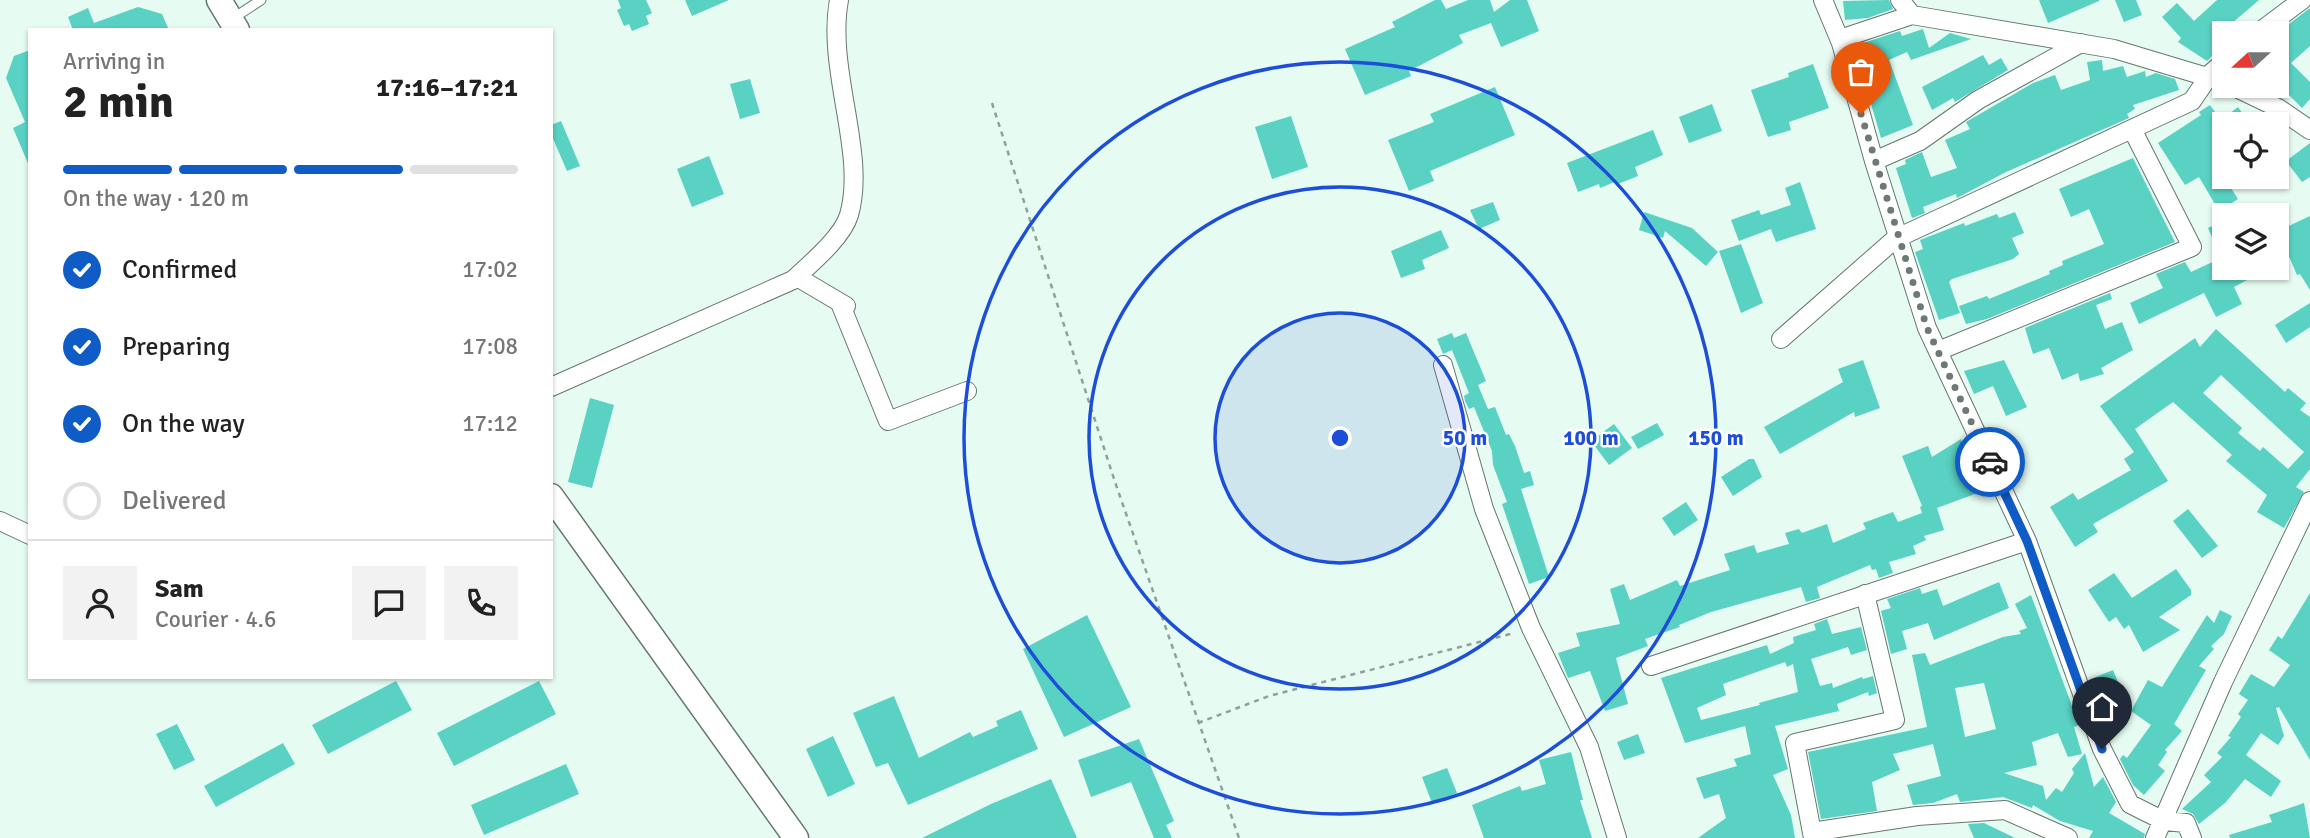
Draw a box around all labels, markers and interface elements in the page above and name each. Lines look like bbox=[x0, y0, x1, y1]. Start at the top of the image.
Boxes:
north arrow bbox=[2212, 21, 2289, 98]
map controls bbox=[2212, 21, 2289, 280]
pin bbox=[1831, 42, 1891, 114]
text: Arriving in bbox=[63, 47, 165, 76]
icon: bag bbox=[1842, 53, 1880, 91]
text: 17:16–17:21 bbox=[376, 72, 518, 104]
text: 2 min bbox=[63, 74, 174, 130]
button: locate bbox=[2212, 112, 2289, 189]
text: On the way · 120 m bbox=[63, 184, 249, 213]
button: layers bbox=[2212, 203, 2289, 280]
icon: check bbox=[63, 251, 101, 289]
text: Confirmed bbox=[122, 254, 237, 286]
text: 17:02 bbox=[462, 255, 518, 284]
icon: check bbox=[63, 328, 101, 366]
text: Preparing bbox=[122, 331, 230, 363]
text: 17:08 bbox=[462, 332, 518, 361]
icon: check bbox=[63, 405, 101, 443]
text: On the way bbox=[122, 408, 245, 440]
text: 17:12 bbox=[462, 409, 518, 438]
text: 50 m bbox=[1443, 425, 1487, 451]
text: 100 m bbox=[1563, 425, 1619, 451]
text: 150 m bbox=[1688, 425, 1744, 451]
centre of rings bbox=[1328, 426, 1352, 450]
courier bbox=[1955, 427, 2025, 497]
icon: car bbox=[1971, 443, 2009, 481]
text: Delivered bbox=[122, 485, 227, 517]
button: person bbox=[63, 566, 137, 640]
button: chat bbox=[352, 566, 426, 640]
button: phone bbox=[444, 566, 518, 640]
text: Sam bbox=[155, 573, 204, 605]
text: Courier · 4.6 bbox=[155, 605, 276, 634]
pin bbox=[2072, 677, 2132, 749]
icon: home bbox=[2083, 688, 2121, 726]

